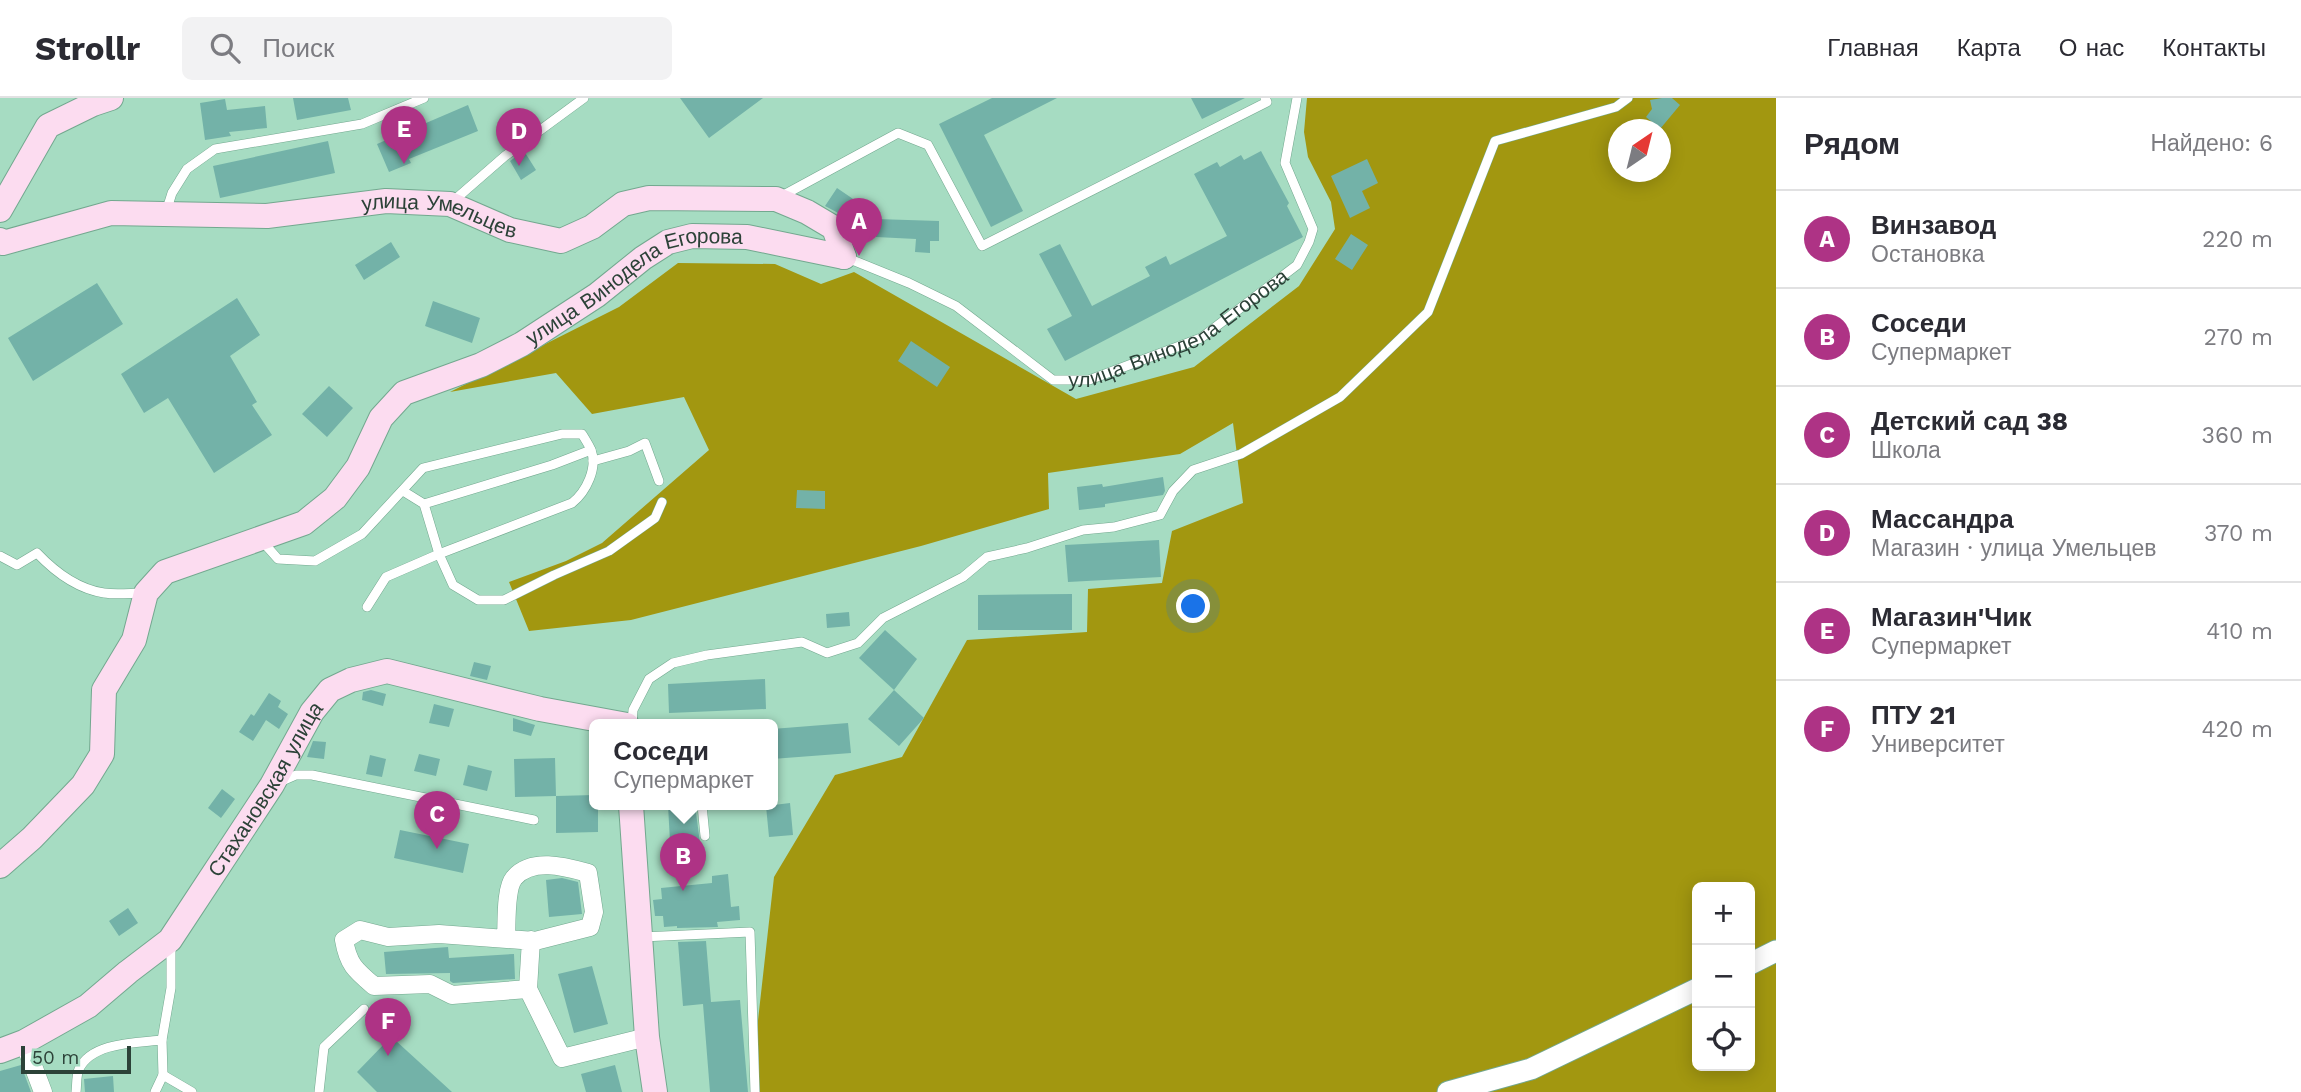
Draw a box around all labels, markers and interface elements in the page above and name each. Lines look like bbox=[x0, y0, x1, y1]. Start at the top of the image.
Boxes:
search box bbox=[182, 17, 672, 80]
text: Strollr bbox=[35, 29, 140, 68]
icon: search bbox=[206, 29, 244, 67]
text: Поиск bbox=[262, 33, 334, 63]
text: Главная bbox=[1827, 34, 1919, 62]
text: Карта bbox=[1957, 34, 2021, 62]
text: О нас bbox=[2059, 34, 2124, 62]
text: Контакты bbox=[2162, 34, 2266, 62]
pin: E bbox=[381, 106, 427, 164]
pin: D bbox=[496, 108, 542, 166]
north arrow bbox=[1608, 119, 1671, 182]
text: Рядом bbox=[1804, 126, 1900, 161]
text: Найдено: 6 bbox=[2150, 130, 2273, 157]
street label: улица Умельцев bbox=[360, 188, 519, 243]
pin: A bbox=[836, 198, 882, 256]
text: Винзавод bbox=[1871, 210, 1996, 240]
street label: улица Винодела Егорова bbox=[521, 222, 743, 350]
text: A bbox=[1819, 226, 1835, 253]
text: 220 m bbox=[2202, 226, 2273, 253]
text: Остановка bbox=[1871, 241, 1985, 268]
street label: улица Винодела Егорова bbox=[1068, 263, 1293, 392]
text: Соседи bbox=[1871, 308, 1967, 338]
text: B bbox=[1819, 324, 1835, 351]
text: 270 m bbox=[2204, 324, 2273, 351]
text: Супермаркет bbox=[1871, 339, 2011, 366]
text: Детский сад 38 bbox=[1871, 406, 2068, 436]
text: C bbox=[1819, 422, 1835, 449]
text: 360 m bbox=[2202, 422, 2273, 449]
text: Школа bbox=[1871, 437, 1941, 464]
text: Массандра bbox=[1871, 504, 2014, 534]
text: D bbox=[1819, 520, 1835, 547]
text: 370 m bbox=[2204, 520, 2273, 547]
text: Магазин · улица Умельцев bbox=[1871, 535, 2156, 562]
your location bbox=[1176, 589, 1210, 623]
text: Магазин'Чик bbox=[1871, 602, 2031, 632]
text: E bbox=[1820, 618, 1834, 645]
text: 410 m bbox=[2206, 618, 2273, 645]
text: Супермаркет bbox=[1871, 633, 2011, 660]
street label: Стахановская улица bbox=[202, 696, 328, 881]
text: ПТУ 21 bbox=[1871, 700, 1956, 730]
text: F bbox=[1820, 716, 1834, 743]
text: 420 m bbox=[2201, 716, 2273, 743]
popup bbox=[589, 719, 778, 810]
text: Университет bbox=[1871, 731, 2005, 758]
text: Соседи bbox=[613, 736, 709, 766]
text: Супермаркет bbox=[613, 767, 754, 794]
pin: C bbox=[414, 791, 460, 849]
pin: B bbox=[660, 833, 706, 891]
map controls bbox=[1692, 882, 1755, 1071]
button: + bbox=[1692, 882, 1755, 945]
button: − bbox=[1692, 945, 1755, 1008]
pin: F bbox=[365, 998, 411, 1056]
button: locate bbox=[1692, 1008, 1755, 1071]
scale bar bbox=[21, 1043, 131, 1075]
text: 50 m bbox=[32, 1046, 79, 1069]

